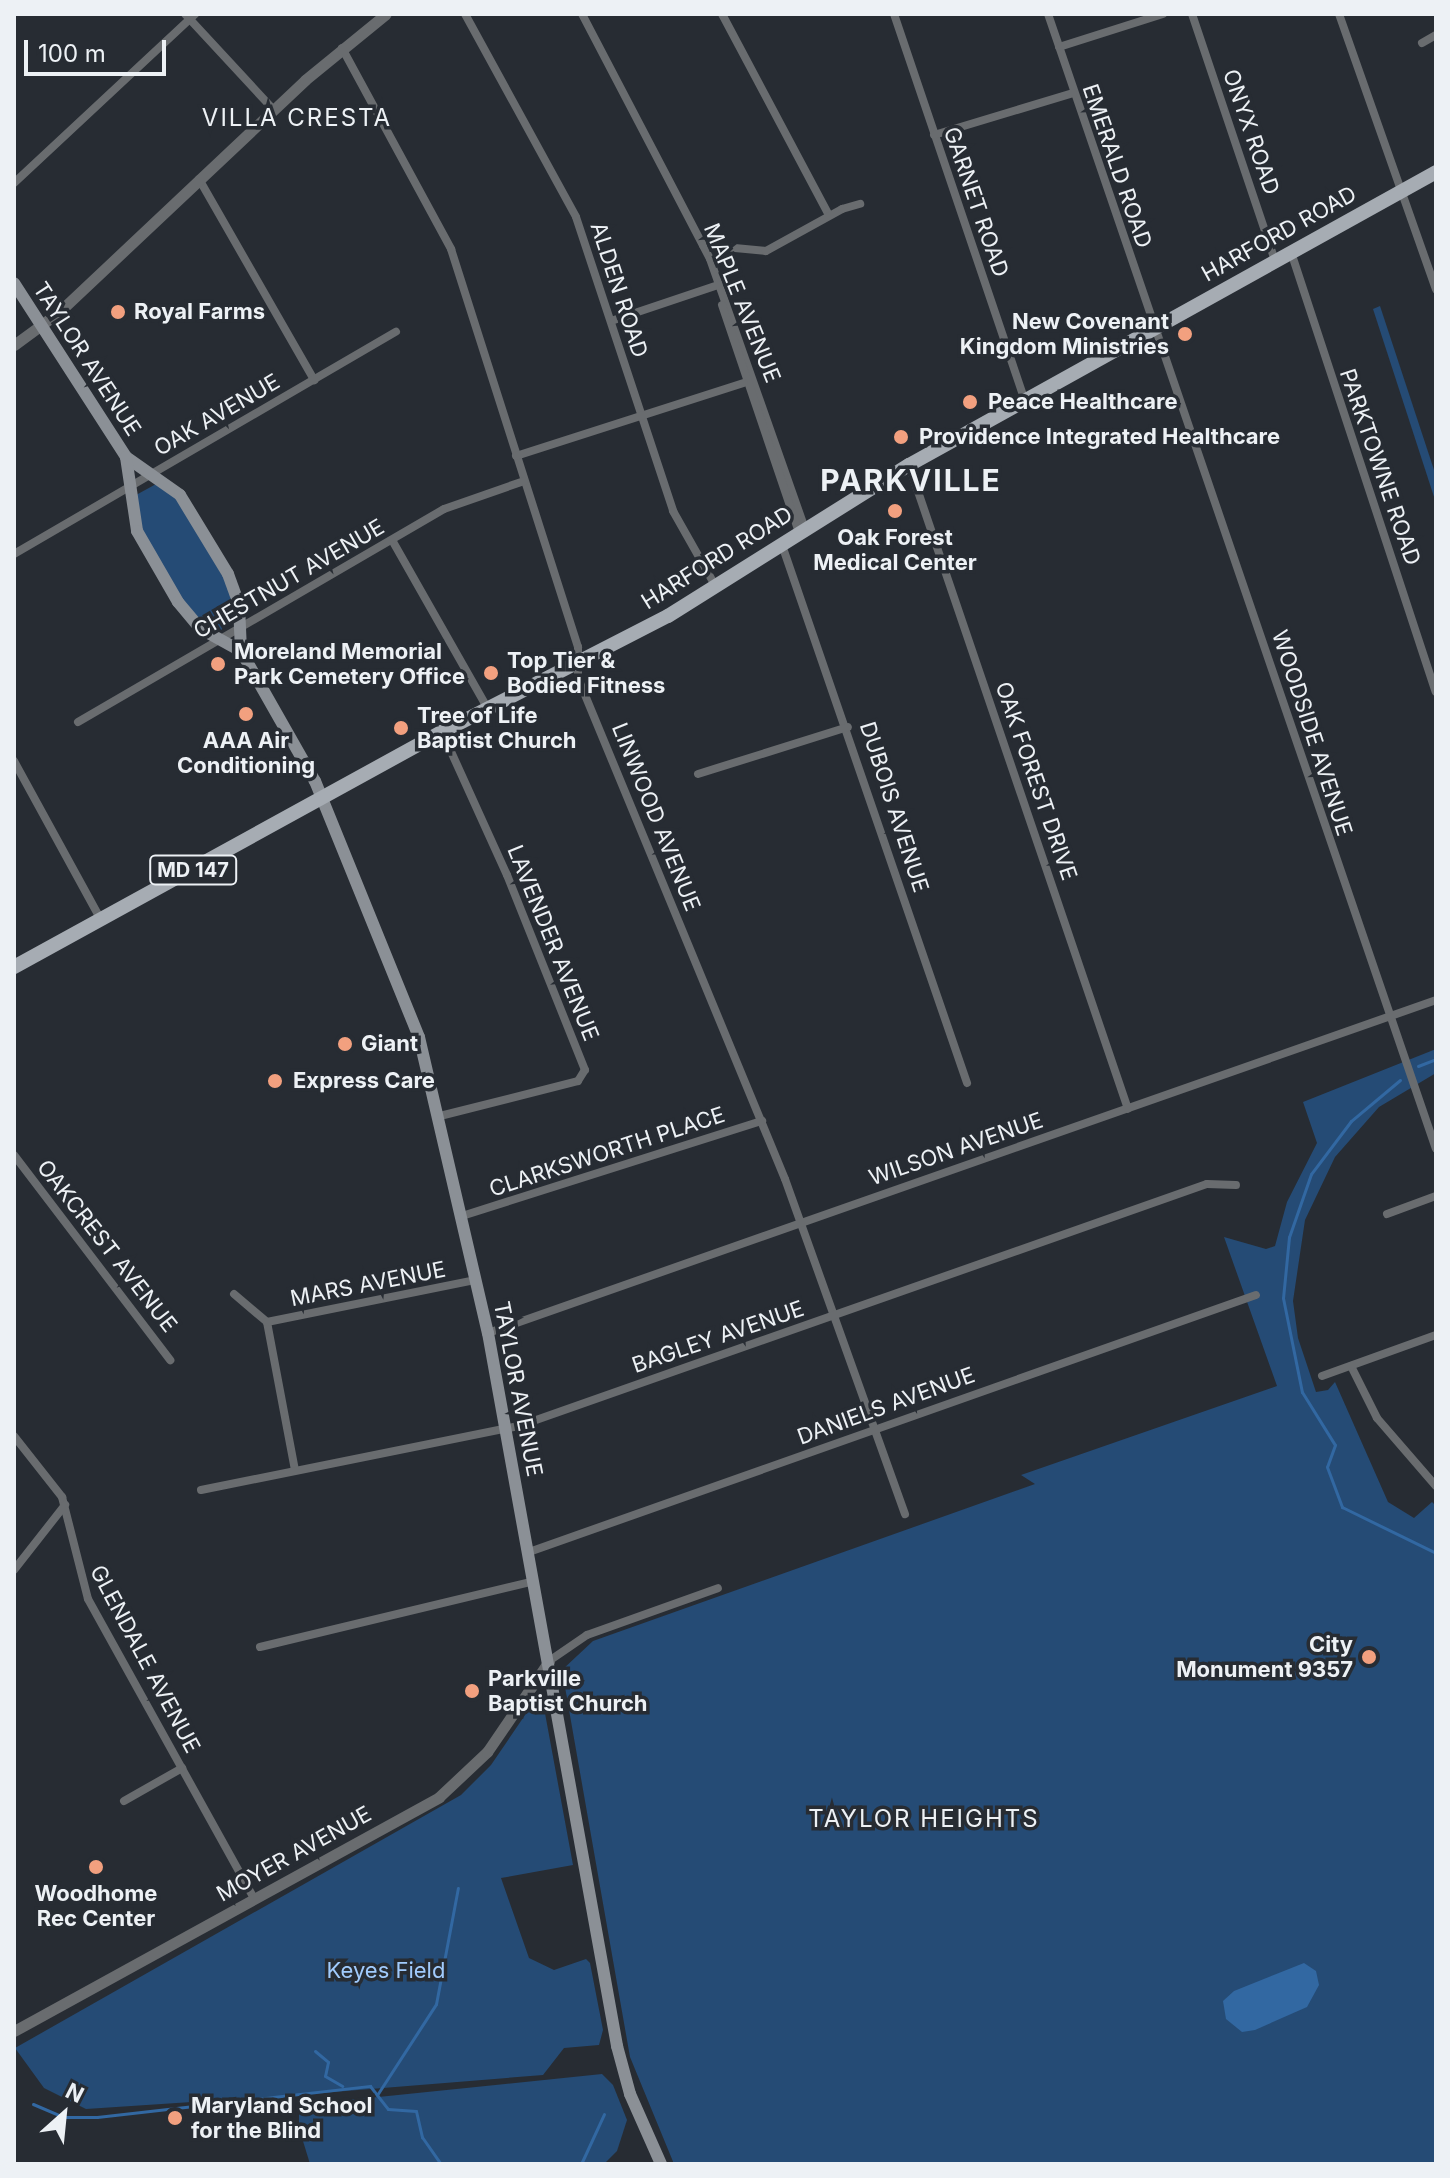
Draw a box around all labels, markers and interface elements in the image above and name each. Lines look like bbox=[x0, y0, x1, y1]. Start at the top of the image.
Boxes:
scale bar bbox=[28, 24, 170, 74]
text: 100 m bbox=[38, 39, 106, 68]
street label: ONYX ROAD bbox=[1217, 66, 1285, 198]
street label: EMERALD ROAD bbox=[1077, 81, 1157, 251]
district label: VILLA CRESTA bbox=[202, 104, 392, 132]
street label: GARNET ROAD bbox=[938, 124, 1014, 280]
street label: HARFORD ROAD bbox=[1197, 181, 1361, 287]
street label: ALDEN ROAD bbox=[585, 219, 653, 361]
street label: MAPLE AVENUE bbox=[698, 220, 786, 386]
street label: TAYLOR AVENUE bbox=[27, 277, 147, 441]
place label: Royal Farms bbox=[134, 299, 265, 325]
marker: Royal Farms bbox=[109, 303, 127, 321]
place label: New Covenant Kingdom Ministries bbox=[960, 308, 1169, 360]
marker: New Covenant Kingdom Ministries bbox=[1176, 325, 1194, 343]
street label: PARKTOWNE ROAD bbox=[1334, 365, 1426, 569]
street label: OAK AVENUE bbox=[150, 368, 284, 462]
place label: Peace Healthcare bbox=[988, 389, 1178, 415]
marker: Peace Healthcare bbox=[959, 391, 981, 413]
place label: Providence Integrated Healthcare bbox=[919, 424, 1280, 450]
marker: Providence Integrated Healthcare bbox=[890, 426, 912, 448]
district label: PARKVILLE bbox=[820, 462, 1002, 498]
street label: HARFORD ROAD bbox=[637, 501, 797, 615]
marker: Oak Forest Medical Center bbox=[886, 502, 904, 520]
street label: CHESTNUT AVENUE bbox=[189, 514, 389, 644]
place label: Oak Forest Medical Center bbox=[813, 524, 977, 576]
street label: WOODSIDE AVENUE bbox=[1266, 627, 1358, 839]
place label: Moreland Memorial Park Cemetery Office bbox=[234, 638, 465, 690]
place label: Top Tier & Bodied Fitness bbox=[507, 647, 665, 698]
marker: Moreland Memorial Park Cemetery Office bbox=[209, 655, 227, 673]
marker: Top Tier & Bodied Fitness bbox=[482, 664, 500, 682]
street label: OAK FOREST DRIVE bbox=[990, 678, 1082, 884]
place label: Tree of Life Baptist Church bbox=[417, 702, 577, 754]
marker: AAA Air Conditioning bbox=[237, 705, 255, 723]
street label: DUBOIS AVENUE bbox=[854, 718, 934, 896]
marker: Tree of Life Baptist Church bbox=[392, 719, 410, 737]
street label: LINWOOD AVENUE bbox=[606, 719, 706, 915]
place label: AAA Air Conditioning bbox=[177, 727, 315, 778]
street label: LAVENDER AVENUE bbox=[502, 841, 604, 1045]
road number: MD 147 bbox=[149, 854, 237, 886]
place label: Giant bbox=[361, 1031, 418, 1057]
marker: Giant bbox=[336, 1035, 354, 1053]
place label: Express Care bbox=[293, 1068, 435, 1094]
marker: Express Care bbox=[264, 1070, 286, 1092]
street label: CLARKSWORTH PLACE bbox=[486, 1101, 728, 1203]
street label: WILSON AVENUE bbox=[866, 1107, 1046, 1191]
street label: OAKCREST AVENUE bbox=[31, 1155, 183, 1337]
street label: MARS AVENUE bbox=[288, 1256, 448, 1312]
street label: BAGLEY AVENUE bbox=[628, 1295, 808, 1379]
street label: TAYLOR AVENUE bbox=[488, 1299, 548, 1479]
street label: DANIELS AVENUE bbox=[794, 1362, 978, 1450]
street label: GLENDALE AVENUE bbox=[84, 1561, 206, 1757]
place label: City Monument 9357 bbox=[1176, 1631, 1353, 1682]
marker: City Monument 9357 bbox=[1360, 1648, 1378, 1666]
place label: Parkville Baptist Church bbox=[488, 1665, 648, 1716]
marker: Parkville Baptist Church bbox=[463, 1682, 481, 1700]
street label: MOYER AVENUE bbox=[212, 1801, 376, 1907]
district label: TAYLOR HEIGHTS bbox=[808, 1805, 1040, 1833]
marker: Woodhome Rec Center bbox=[87, 1858, 105, 1876]
place label: Woodhome Rec Center bbox=[35, 1880, 157, 1932]
park label: Keyes Field bbox=[327, 1958, 445, 1984]
north arrow bbox=[24, 2074, 104, 2154]
text: N bbox=[62, 2077, 88, 2108]
place label: Maryland School for the Blind bbox=[191, 2092, 372, 2144]
marker: Maryland School for the Blind bbox=[166, 2109, 184, 2127]

